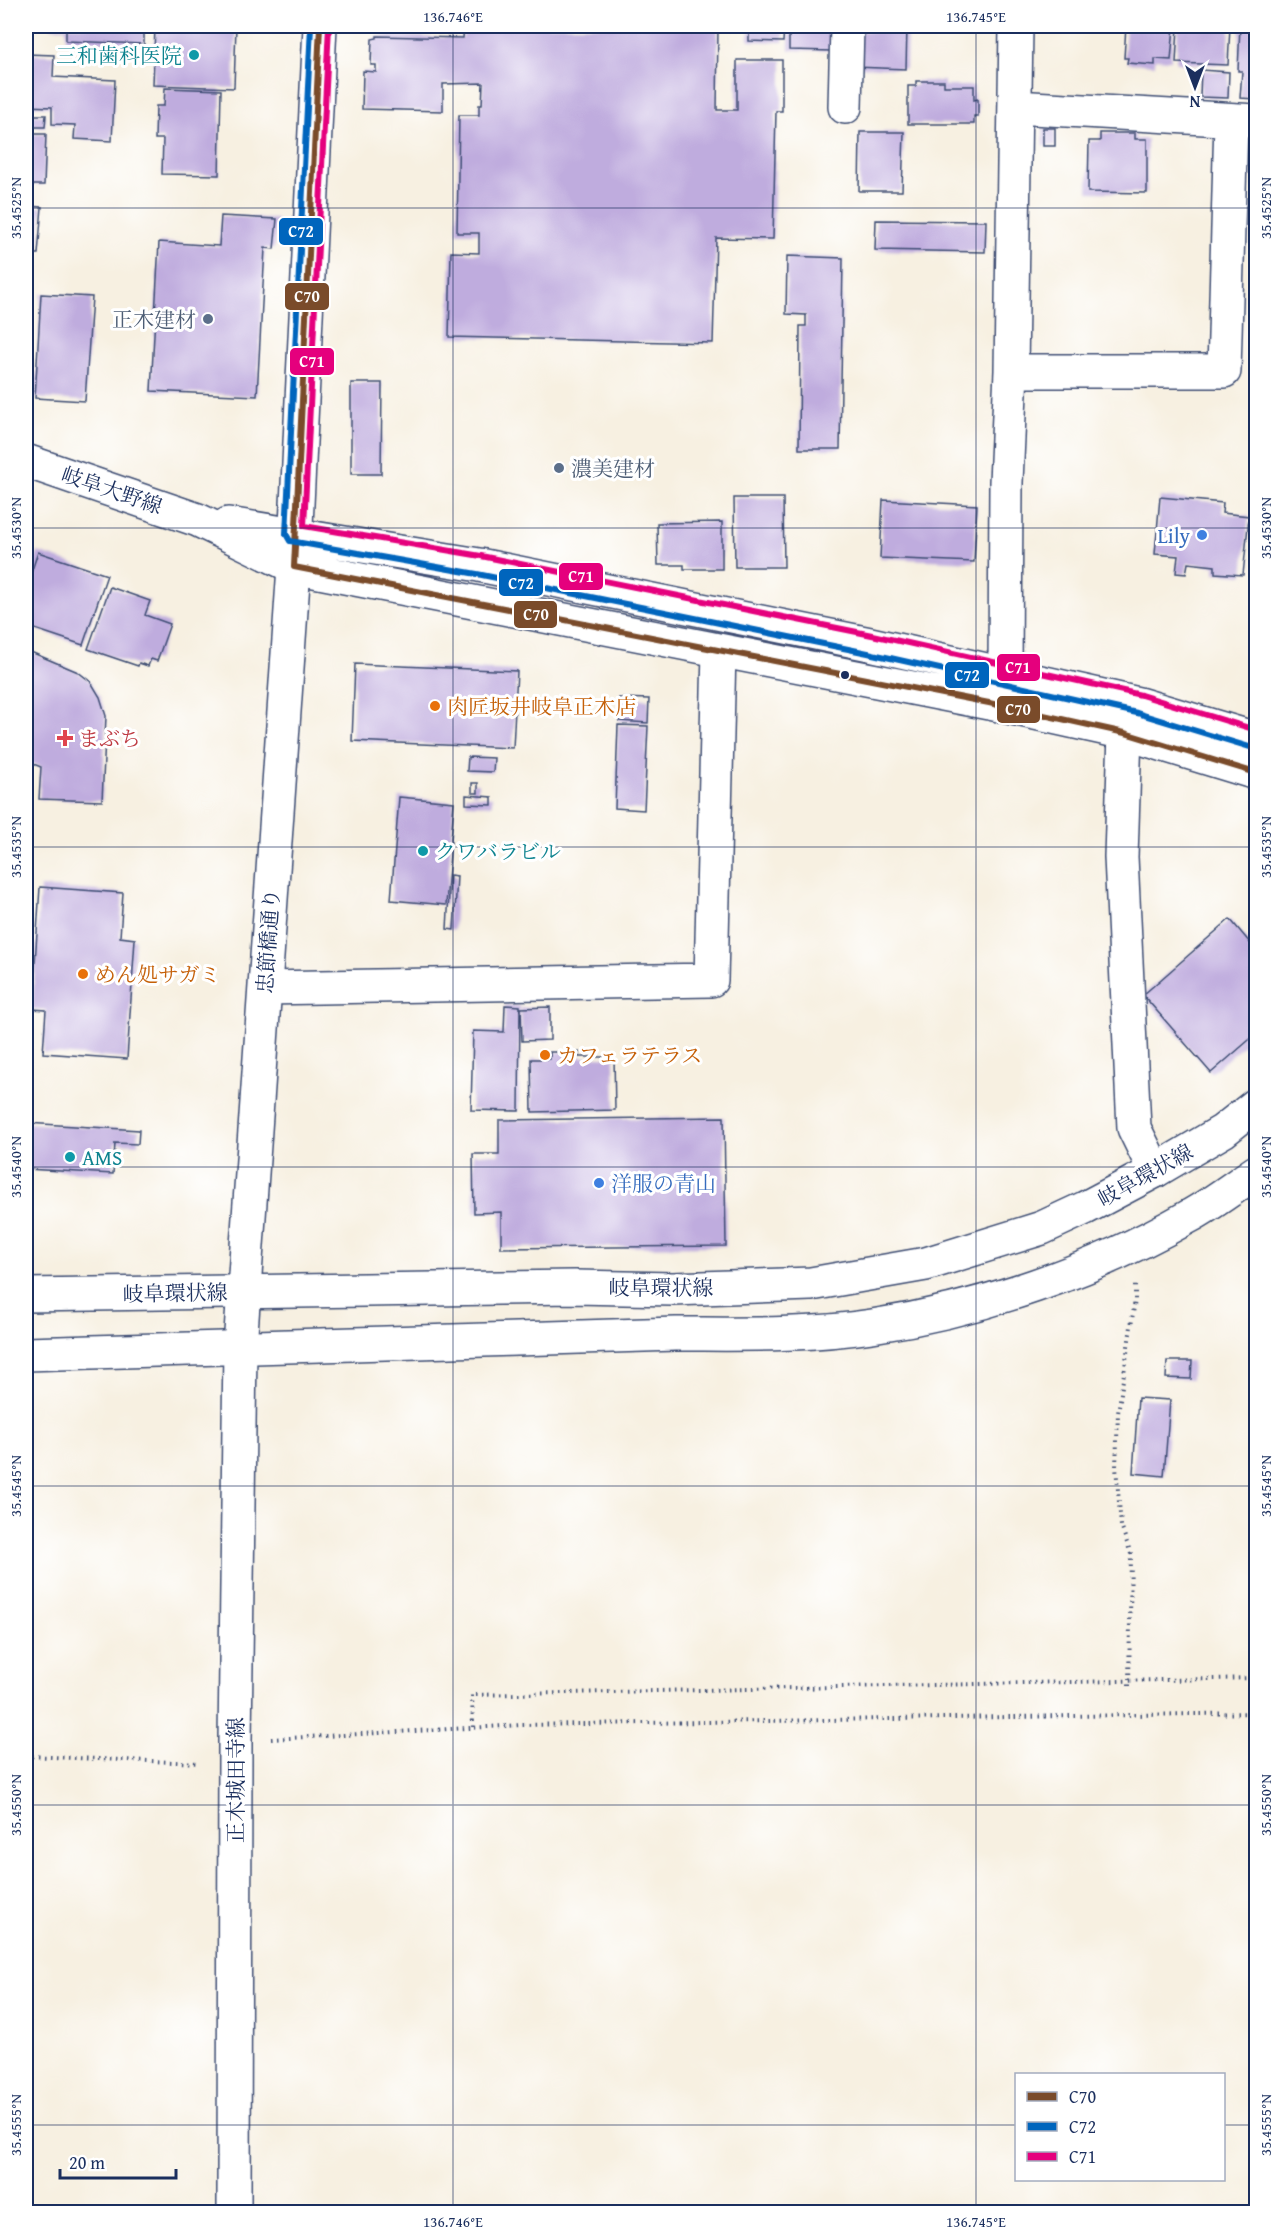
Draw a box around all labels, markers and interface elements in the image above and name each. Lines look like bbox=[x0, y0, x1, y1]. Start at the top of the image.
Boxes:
text: 136.746°E bbox=[423, 6, 483, 27]
text: 136.745°E bbox=[946, 6, 1006, 27]
place label: 三和歯科医院 bbox=[56, 40, 182, 71]
marker: 三和歯科医院 bbox=[187, 48, 201, 62]
north arrow bbox=[1165, 57, 1225, 117]
text: N bbox=[1189, 90, 1200, 114]
text: 35.4525°N bbox=[5, 177, 26, 239]
text: 35.4525°N bbox=[1255, 177, 1276, 239]
line badge: C72 bbox=[278, 217, 324, 246]
text: C72 bbox=[288, 219, 314, 243]
line badge: C70 bbox=[284, 282, 330, 311]
text: C70 bbox=[294, 284, 320, 308]
place label: 正木建材 bbox=[112, 304, 196, 335]
marker: 正木建材 bbox=[201, 312, 215, 326]
line badge: C71 bbox=[289, 347, 335, 376]
text: C71 bbox=[299, 349, 325, 373]
place label: 濃美建材 bbox=[571, 453, 655, 484]
street label: 岐阜大野線 bbox=[57, 458, 167, 522]
marker: 濃美建材 bbox=[552, 461, 566, 475]
text: 35.4530°N bbox=[5, 497, 26, 559]
text: 35.4530°N bbox=[1255, 497, 1276, 559]
place label: Lily bbox=[1158, 520, 1191, 551]
marker: Lily bbox=[1195, 528, 1209, 542]
line badge: C71 bbox=[558, 562, 604, 591]
text: C71 bbox=[568, 564, 594, 588]
line badge: C72 bbox=[498, 568, 544, 597]
text: C72 bbox=[508, 571, 534, 595]
line badge: C70 bbox=[513, 600, 558, 629]
text: C70 bbox=[523, 602, 549, 626]
line badge: C71 bbox=[996, 653, 1041, 682]
text: C71 bbox=[1005, 655, 1031, 679]
line badge: C72 bbox=[944, 661, 990, 689]
text: C72 bbox=[954, 663, 980, 687]
unlabelled marker bbox=[839, 669, 851, 681]
place label: 肉匠坂井岐阜正木店 bbox=[447, 691, 636, 722]
line badge: C70 bbox=[996, 695, 1041, 724]
text: C70 bbox=[1005, 697, 1031, 721]
marker: 肉匠坂井岐阜正木店 bbox=[428, 699, 442, 713]
place label: まぶち bbox=[78, 723, 141, 754]
marker: まぶち bbox=[56, 729, 74, 747]
text: 35.4535°N bbox=[5, 816, 26, 878]
text: 35.4535°N bbox=[1255, 816, 1276, 878]
place label: クワバラビル bbox=[435, 836, 561, 867]
marker: クワバラビル bbox=[416, 844, 430, 858]
street label: 忠節橋通り bbox=[249, 888, 287, 994]
place label: めん処サガミ bbox=[95, 959, 221, 990]
marker: めん処サガミ bbox=[76, 967, 90, 981]
place label: カフェラテラス bbox=[557, 1040, 702, 1071]
marker: カフェラテラス bbox=[538, 1048, 552, 1062]
text: 35.4540°N bbox=[5, 1136, 26, 1198]
street label: 岐阜環状線 bbox=[1092, 1136, 1198, 1214]
text: 35.4540°N bbox=[1255, 1136, 1276, 1198]
place label: AMS bbox=[82, 1142, 122, 1173]
marker: AMS bbox=[63, 1150, 77, 1164]
place label: 洋服の青山 bbox=[611, 1168, 716, 1199]
marker: 洋服の青山 bbox=[592, 1176, 606, 1190]
street label: 岐阜環状線 bbox=[609, 1272, 714, 1303]
street label: 岐阜環状線 bbox=[122, 1277, 228, 1309]
text: 35.4545°N bbox=[5, 1455, 26, 1517]
text: 35.4545°N bbox=[1255, 1455, 1276, 1517]
street label: 正木城田寺線 bbox=[220, 1717, 251, 1843]
text: 35.4550°N bbox=[5, 1774, 26, 1836]
text: 35.4550°N bbox=[1255, 1774, 1276, 1836]
legend bbox=[1015, 2073, 1225, 2181]
text: C70 bbox=[1069, 2083, 1096, 2110]
text: 35.4555°N bbox=[5, 2094, 26, 2156]
text: 35.4555°N bbox=[1255, 2094, 1276, 2156]
text: C72 bbox=[1069, 2113, 1096, 2140]
scale bar bbox=[60, 2142, 176, 2180]
text: C71 bbox=[1069, 2143, 1096, 2170]
text: 20 m bbox=[69, 2149, 105, 2176]
text: 136.746°E bbox=[423, 2211, 483, 2232]
text: 136.745°E bbox=[946, 2211, 1006, 2232]

